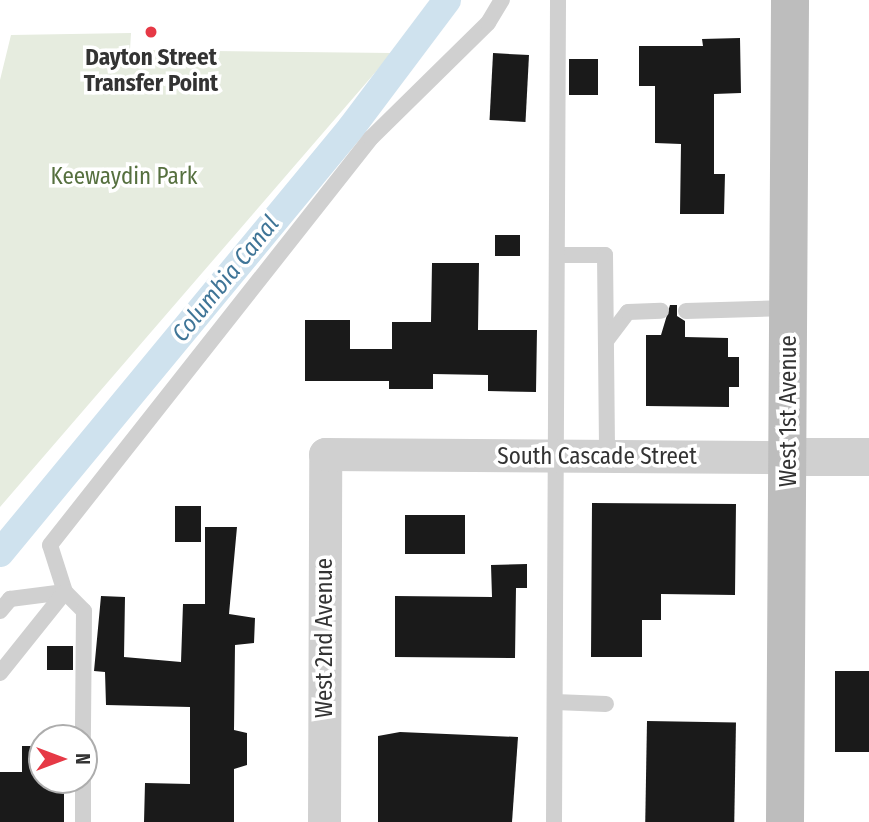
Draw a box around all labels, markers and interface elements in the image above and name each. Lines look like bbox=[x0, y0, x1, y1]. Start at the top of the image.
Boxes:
marker: Dayton Street Transfer Point bbox=[143, 24, 159, 40]
place label: Dayton Street Transfer Point bbox=[84, 43, 218, 97]
park label: Keewaydin Park bbox=[51, 162, 197, 190]
water label: Columbia Canal bbox=[167, 210, 285, 348]
street label: West 1st Avenue bbox=[774, 335, 802, 487]
street label: South Cascade Street bbox=[497, 442, 697, 470]
street label: West 2nd Avenue bbox=[310, 558, 338, 718]
north arrow bbox=[28, 724, 98, 794]
text: N bbox=[71, 753, 94, 765]

